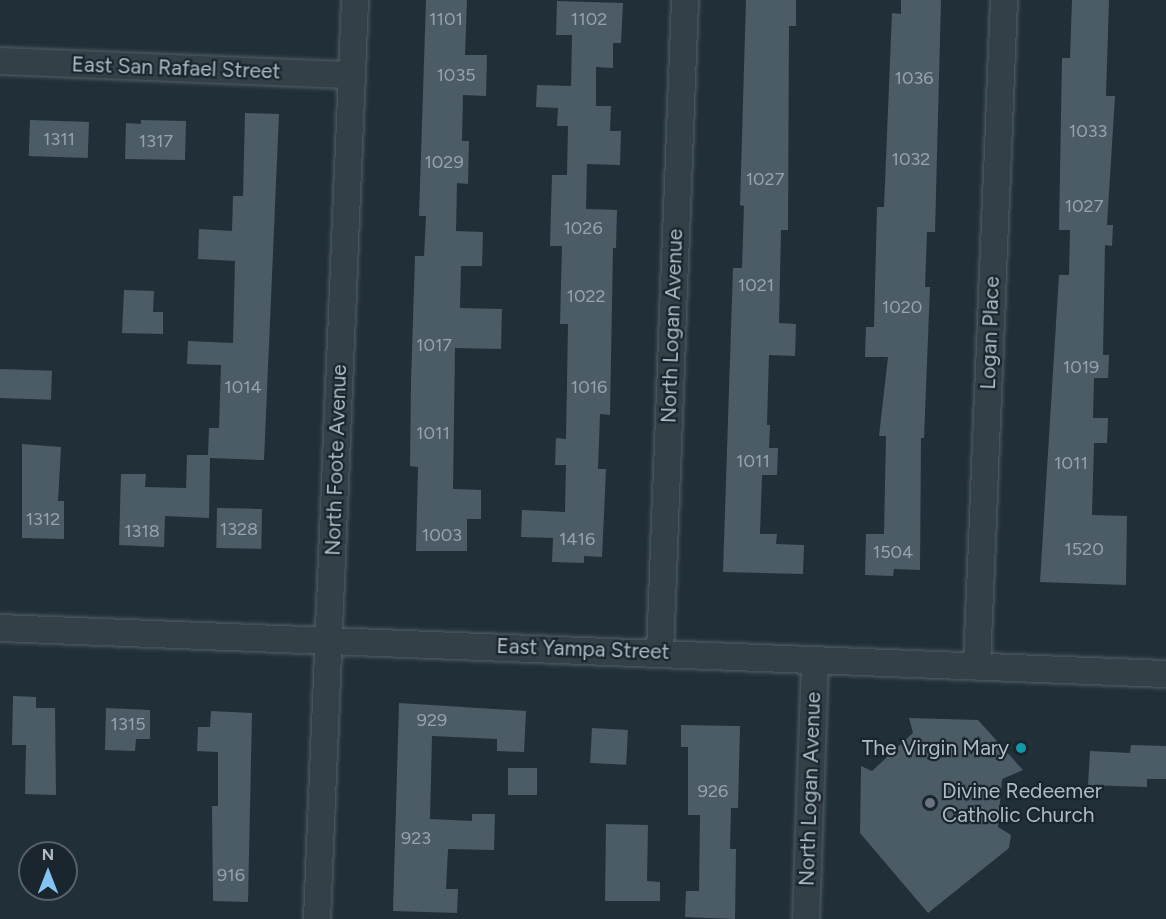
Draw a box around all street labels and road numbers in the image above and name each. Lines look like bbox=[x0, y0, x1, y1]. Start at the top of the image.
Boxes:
street label: East San Rafael Street bbox=[71, 52, 281, 84]
street label: North Logan Avenue bbox=[656, 228, 688, 424]
street label: Logan Place bbox=[975, 276, 1005, 390]
street label: North Foote Avenue bbox=[320, 364, 352, 556]
street label: East Yampa Street bbox=[496, 633, 670, 665]
street label: North Logan Avenue bbox=[794, 691, 826, 887]

